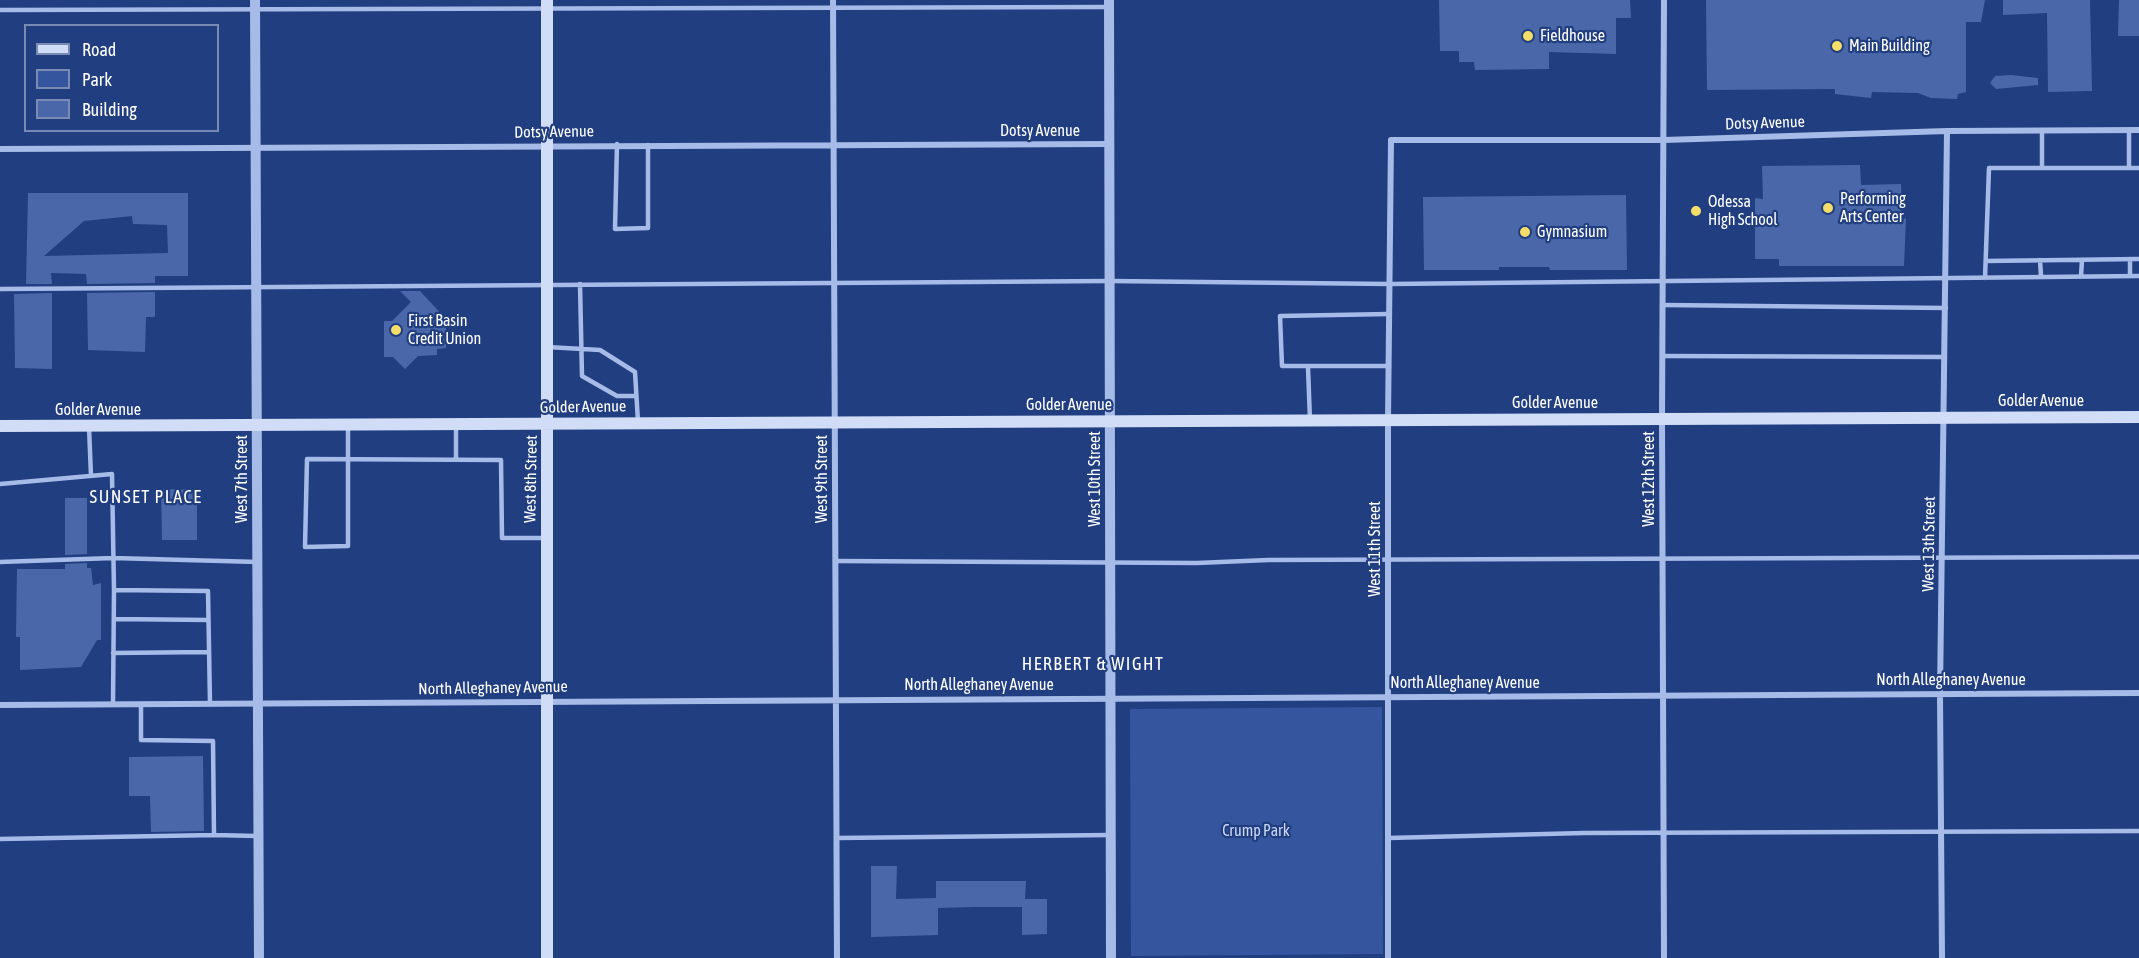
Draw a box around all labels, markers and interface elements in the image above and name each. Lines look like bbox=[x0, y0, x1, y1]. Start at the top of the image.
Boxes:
legend bbox=[24, 24, 219, 132]
place label: Fieldhouse bbox=[1540, 26, 1605, 46]
marker: Fieldhouse bbox=[1521, 29, 1535, 43]
place label: Main Building bbox=[1849, 36, 1930, 56]
text: Road bbox=[82, 39, 116, 60]
marker: Main Building bbox=[1830, 39, 1844, 53]
text: Park bbox=[82, 69, 112, 90]
text: Building bbox=[82, 99, 137, 120]
street label: Dotsy Avenue bbox=[1725, 112, 1805, 134]
street label: Dotsy Avenue bbox=[1000, 121, 1080, 141]
street label: Dotsy Avenue bbox=[514, 122, 594, 142]
place label: Performing Arts Center bbox=[1840, 189, 1906, 227]
place label: Odessa High School bbox=[1708, 192, 1777, 230]
marker: Performing Arts Center bbox=[1821, 201, 1835, 215]
marker: Odessa High School bbox=[1689, 204, 1703, 218]
place label: Gymnasium bbox=[1537, 222, 1607, 242]
marker: Gymnasium bbox=[1518, 225, 1532, 239]
place label: First Basin Credit Union bbox=[408, 311, 481, 349]
marker: First Basin Credit Union bbox=[389, 323, 403, 337]
street label: Golder Avenue bbox=[1998, 391, 2084, 411]
street label: Golder Avenue bbox=[1512, 393, 1598, 413]
street label: Golder Avenue bbox=[1026, 395, 1112, 415]
street label: Golder Avenue bbox=[540, 397, 626, 417]
street label: Golder Avenue bbox=[55, 400, 141, 420]
street label: West 10th Street bbox=[1085, 431, 1105, 527]
street label: West 12th Street bbox=[1639, 431, 1659, 527]
street label: West 7th Street bbox=[232, 435, 252, 523]
street label: West 8th Street bbox=[521, 435, 541, 523]
street label: West 9th Street bbox=[812, 435, 832, 523]
district label: SUNSET PLACE bbox=[90, 486, 202, 508]
street label: West 13th Street bbox=[1919, 496, 1939, 592]
street label: West 11th Street bbox=[1365, 501, 1385, 597]
district label: HERBERT & WIGHT bbox=[1022, 653, 1164, 675]
street label: North Alleghaney Avenue bbox=[1876, 670, 2026, 690]
street label: North Alleghaney Avenue bbox=[1390, 673, 1540, 693]
street label: North Alleghaney Avenue bbox=[904, 675, 1054, 695]
street label: North Alleghaney Avenue bbox=[418, 677, 568, 699]
park label: Crump Park bbox=[1222, 821, 1290, 841]

